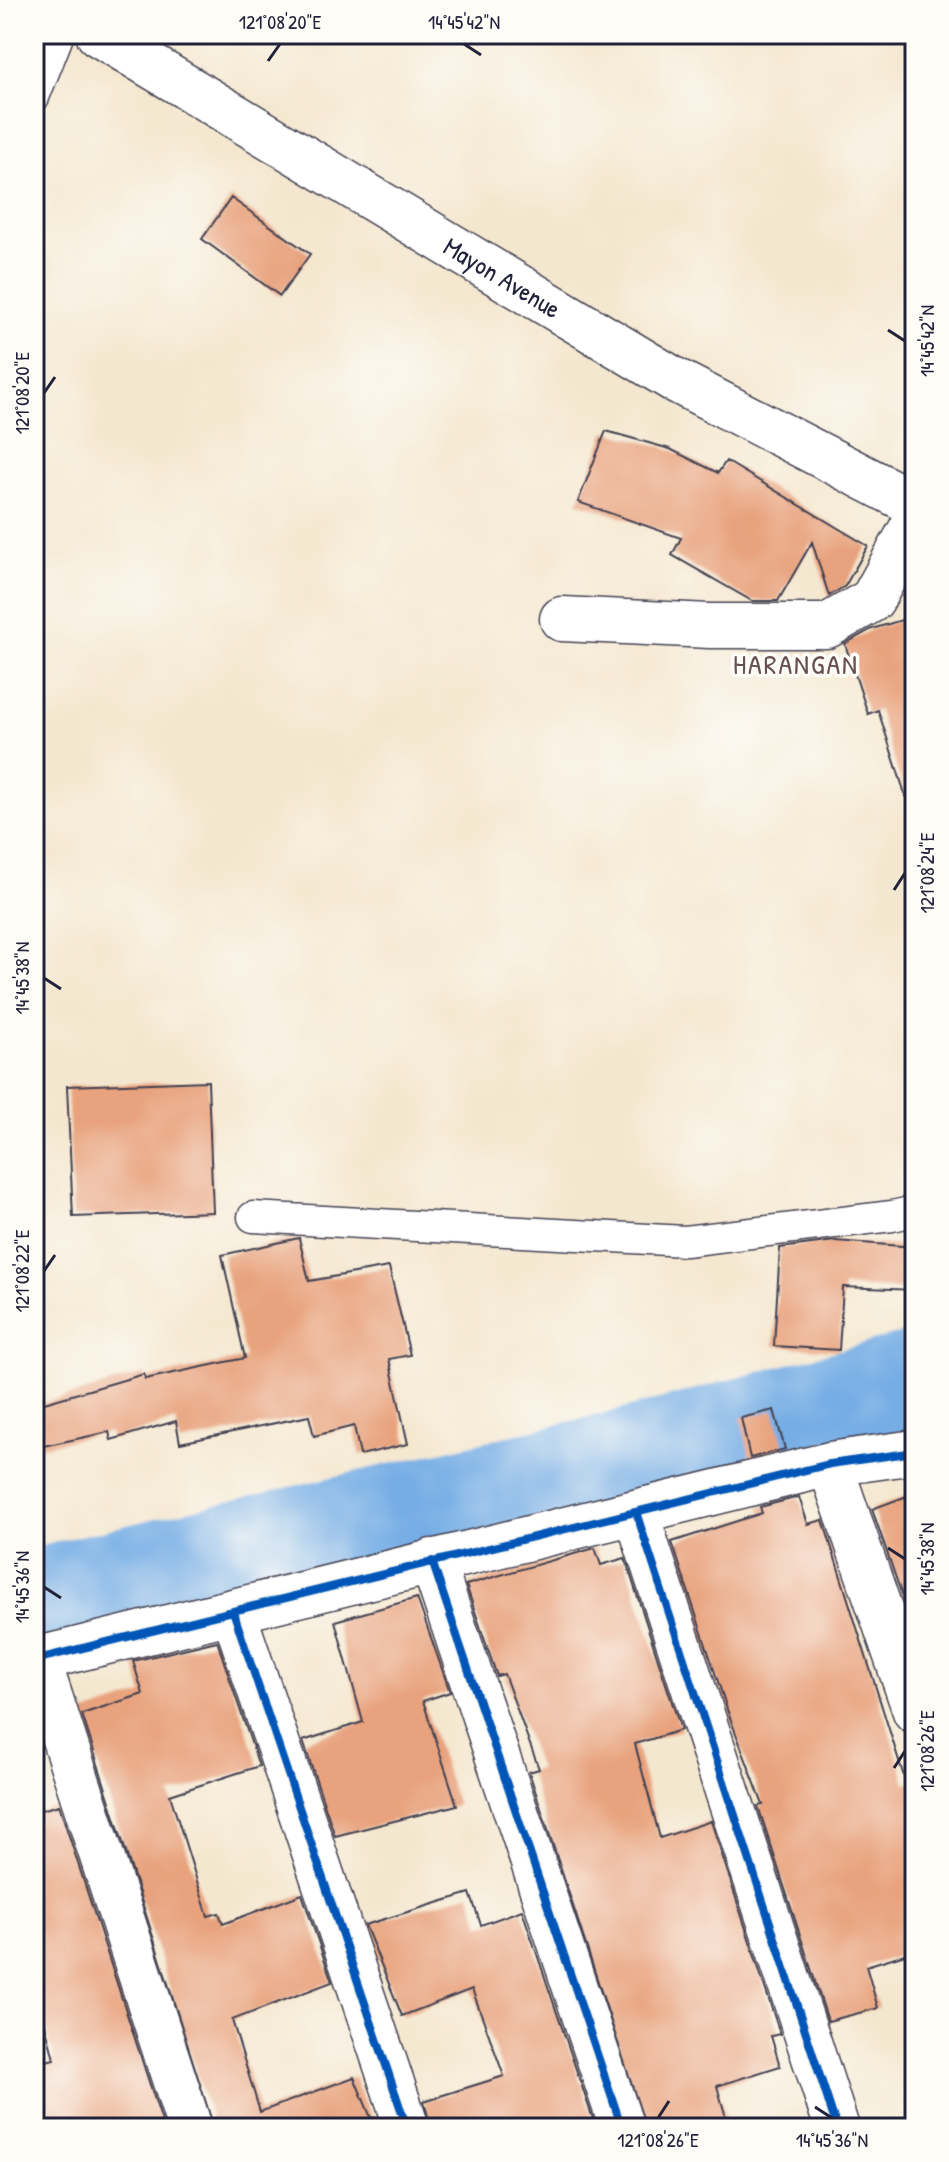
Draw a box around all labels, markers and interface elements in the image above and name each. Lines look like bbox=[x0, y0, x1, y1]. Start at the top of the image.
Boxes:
text: 121°08'20"E bbox=[239, 8, 321, 35]
text: 14°45'42"N bbox=[428, 8, 500, 35]
street label: Mayon Avenue bbox=[438, 228, 568, 326]
text: 14°45'42"N bbox=[913, 305, 940, 377]
text: 121°08'20"E bbox=[8, 352, 35, 434]
district label: HARANGAN bbox=[733, 645, 859, 683]
text: 121°08'24"E bbox=[913, 832, 940, 914]
text: 14°45'38"N bbox=[8, 942, 35, 1014]
text: 121°08'22"E bbox=[8, 1229, 35, 1313]
text: 14°45'38"N bbox=[913, 1523, 940, 1595]
text: 14°45'36"N bbox=[8, 1551, 35, 1623]
text: 121°08'26"E bbox=[913, 1710, 940, 1792]
text: 121°08'26"E bbox=[617, 2126, 699, 2153]
text: 14°45'36"N bbox=[796, 2126, 868, 2153]

